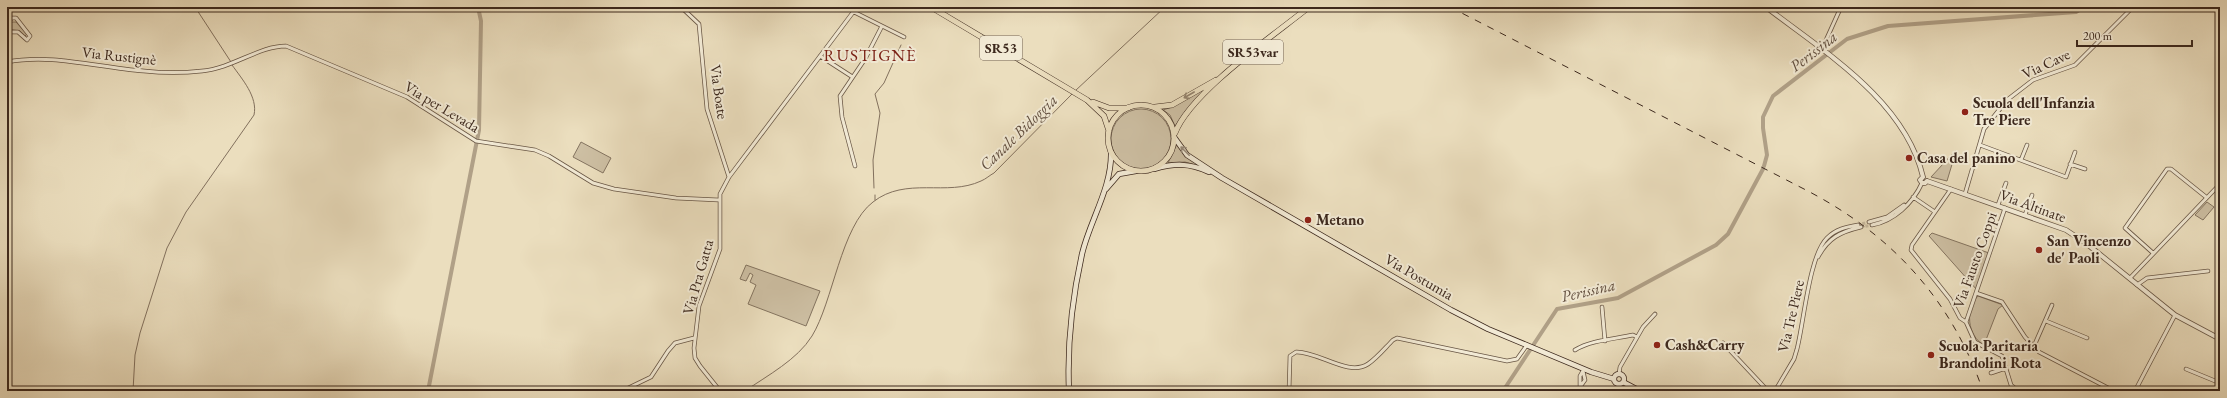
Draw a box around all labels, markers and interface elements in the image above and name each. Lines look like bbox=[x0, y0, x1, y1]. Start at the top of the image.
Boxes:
scale bar bbox=[2077, 22, 2192, 48]
water label: Perissina bbox=[1785, 26, 1841, 77]
text: 200 m bbox=[2083, 28, 2113, 44]
road number: SR53 bbox=[980, 36, 1022, 60]
road number: SR53var bbox=[1223, 40, 1283, 64]
street label: Via Rustignè bbox=[81, 42, 157, 69]
district label: RUSTIGNÈ bbox=[823, 44, 917, 66]
street label: Via Cave bbox=[2019, 44, 2073, 83]
street label: Via Boate bbox=[706, 63, 733, 121]
street label: Via per Levada bbox=[401, 77, 483, 137]
water label: Canale Bidoggia bbox=[975, 90, 1062, 175]
one-way arrow bbox=[1183, 92, 1195, 100]
place label: Scuola dell'Infanzia Tre Piere bbox=[1973, 93, 2095, 129]
marker: Scuola dell'Infanzia Tre Piere bbox=[1960, 107, 1970, 117]
one-way arrow bbox=[1180, 146, 1189, 156]
place label: Casa del panino bbox=[1917, 148, 2016, 167]
marker: Casa del panino bbox=[1904, 153, 1914, 163]
street label: Via Altinate bbox=[1997, 185, 2069, 226]
street label: Via Fausto Coppi bbox=[1948, 209, 2001, 310]
place label: Metano bbox=[1316, 210, 1364, 229]
marker: Metano bbox=[1303, 215, 1313, 225]
place label: San Vincenzo de' Paoli bbox=[2047, 231, 2132, 267]
street label: Via Pra Gatta bbox=[678, 237, 717, 317]
marker: San Vincenzo de' Paoli bbox=[2034, 245, 2044, 255]
street label: Via Postumia bbox=[1382, 249, 1457, 304]
water label: Perissina bbox=[1559, 274, 1617, 307]
street label: Via Tre Piere bbox=[1773, 278, 1808, 354]
place label: Cash&Carry bbox=[1665, 335, 1745, 354]
place label: Scuola Paritaria Brandolini Rota bbox=[1939, 336, 2042, 372]
marker: Cash&Carry bbox=[1652, 340, 1662, 350]
marker: Scuola Paritaria Brandolini Rota bbox=[1926, 350, 1936, 360]

